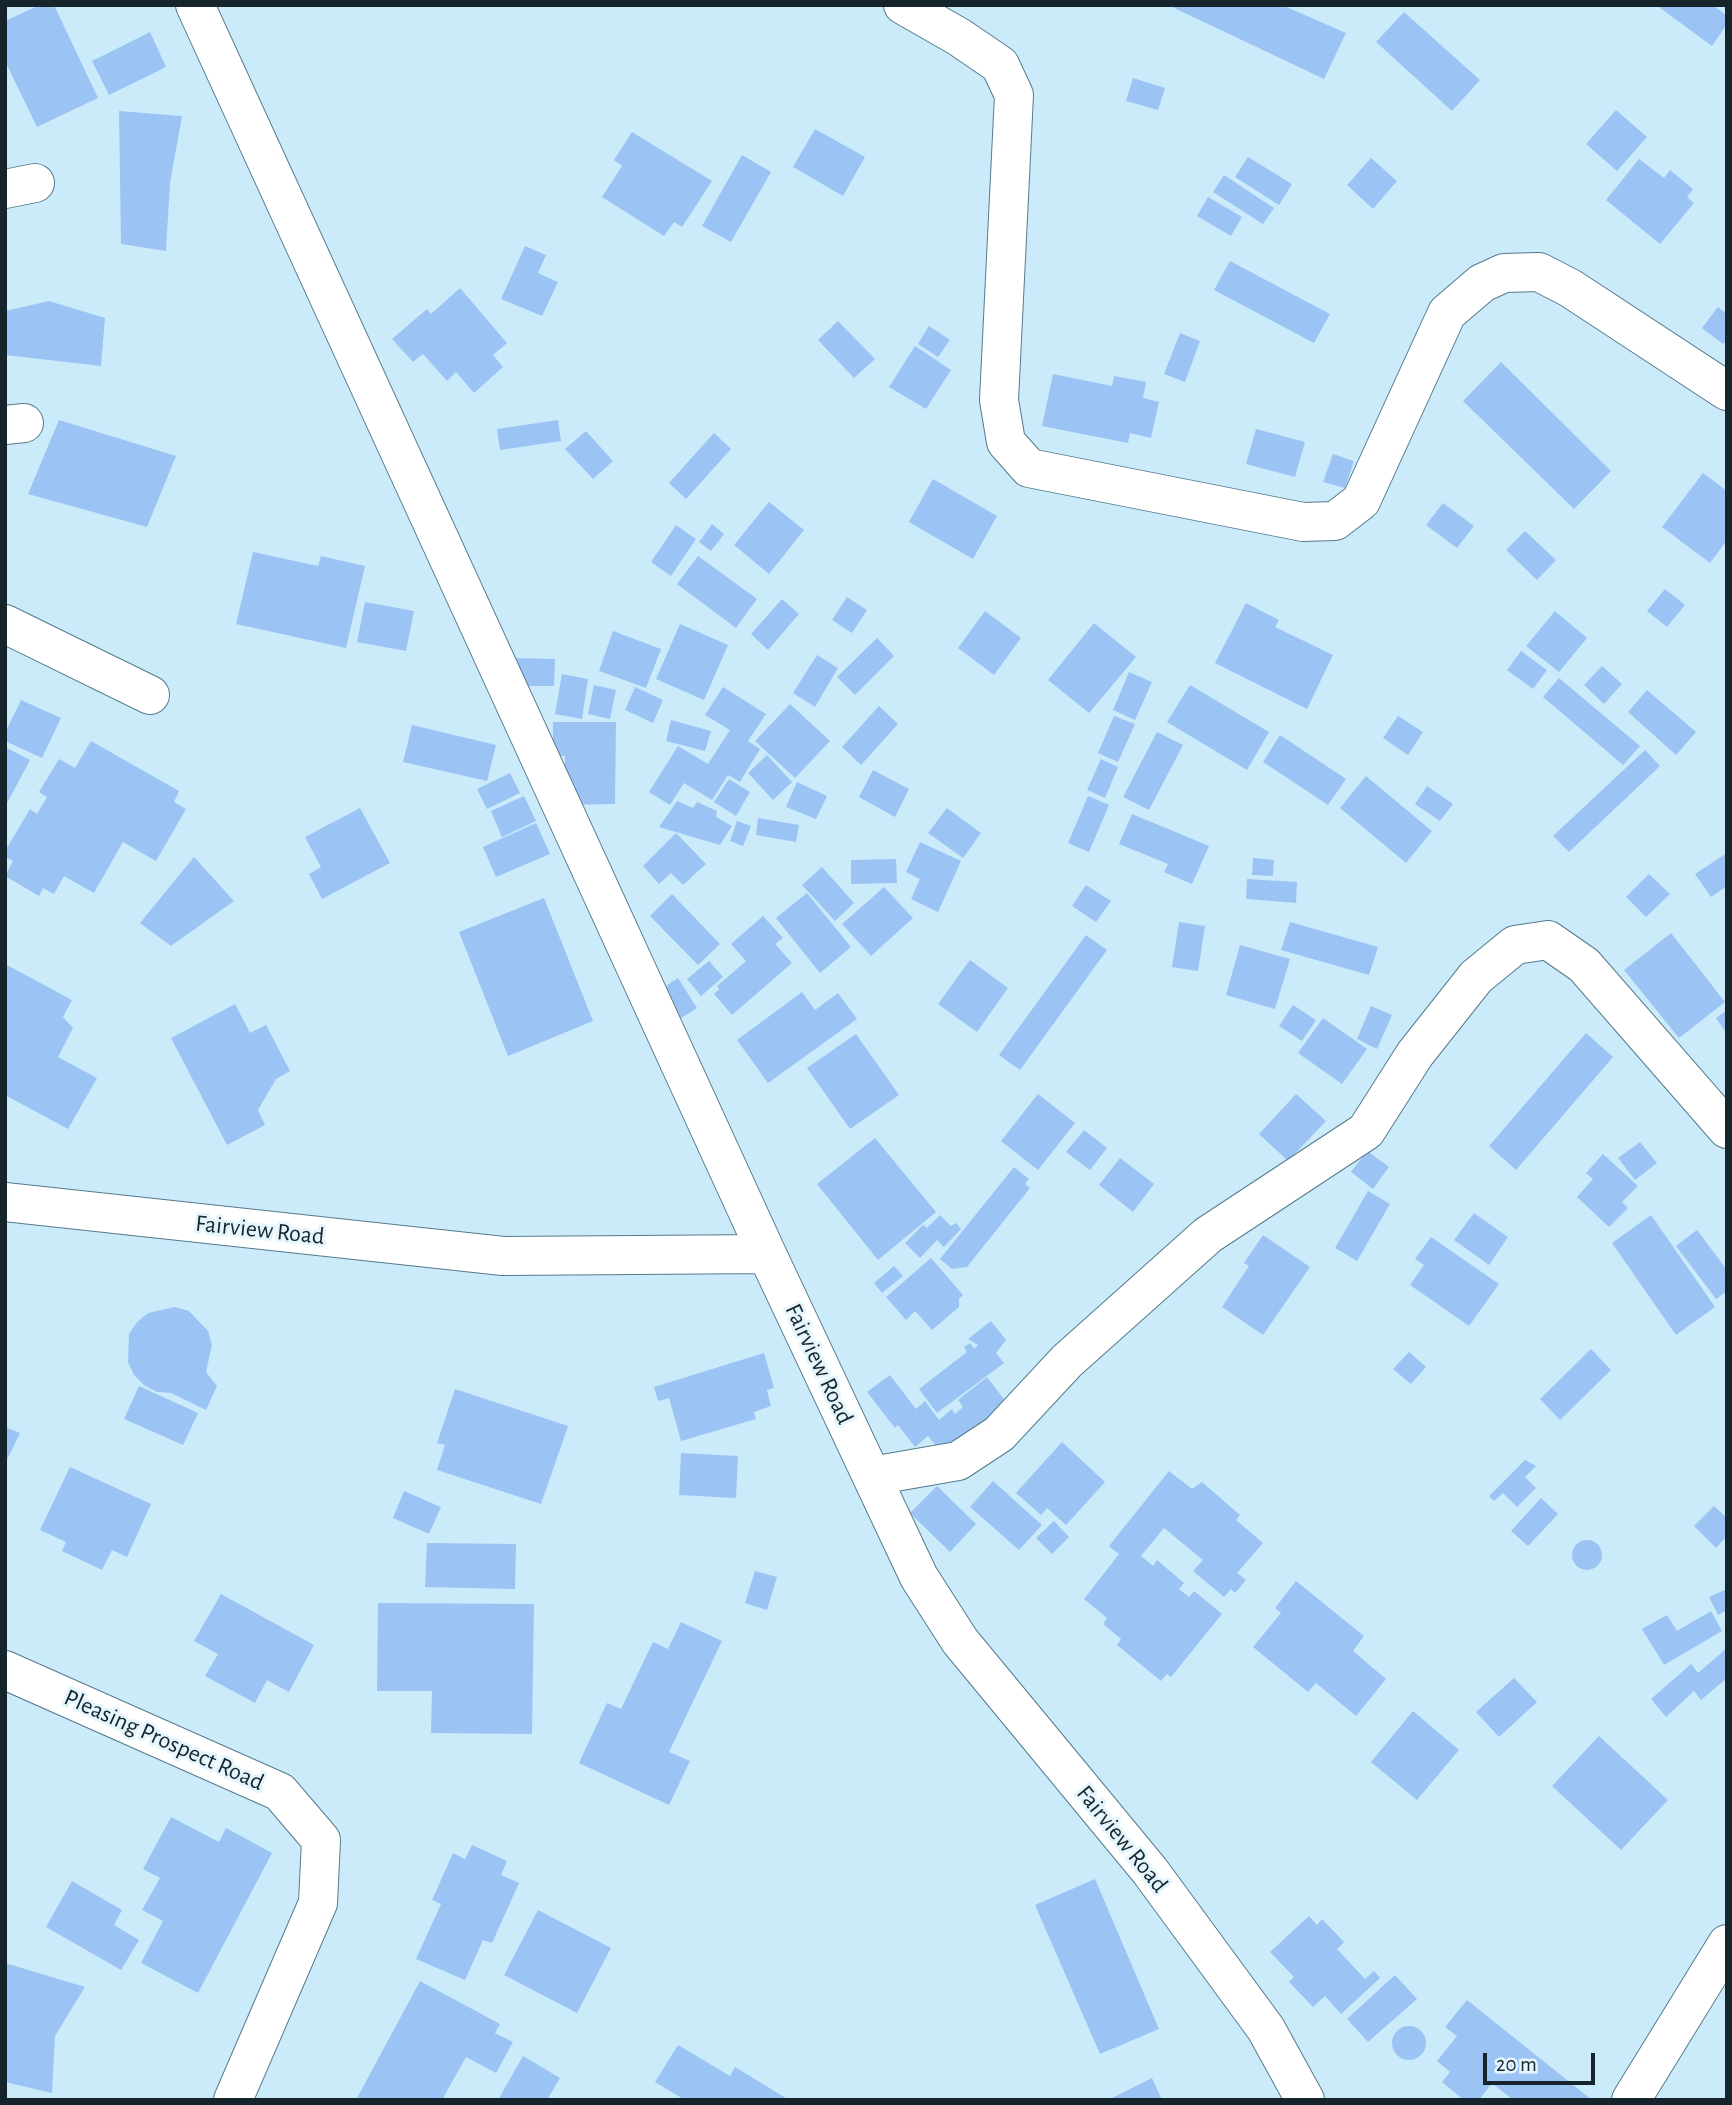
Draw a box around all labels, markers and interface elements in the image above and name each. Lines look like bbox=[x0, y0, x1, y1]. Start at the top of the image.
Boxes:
street label: Fairview Road bbox=[194, 1209, 326, 1251]
street label: Fairview Road bbox=[779, 1299, 859, 1429]
street label: Pleasing Prospect Road bbox=[60, 1683, 268, 1797]
street label: Fairview Road bbox=[1070, 1780, 1174, 1898]
scale bar bbox=[1487, 2038, 1599, 2082]
text: 20 m bbox=[1496, 2054, 1537, 2075]

